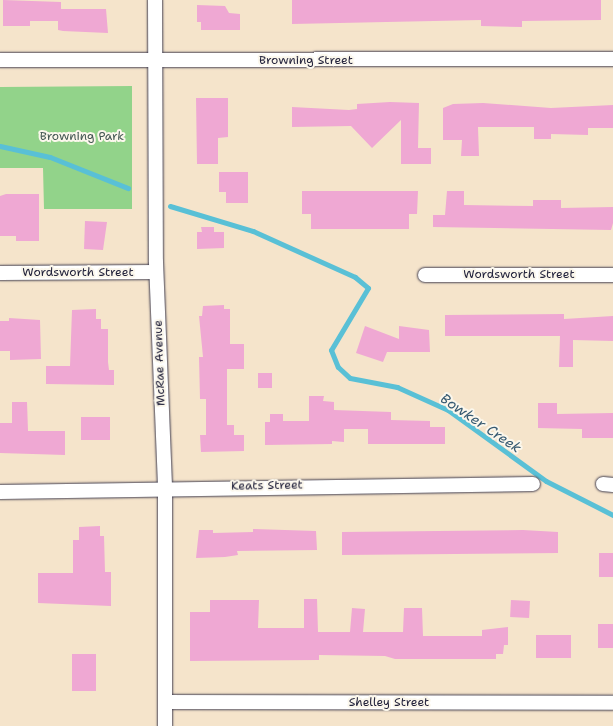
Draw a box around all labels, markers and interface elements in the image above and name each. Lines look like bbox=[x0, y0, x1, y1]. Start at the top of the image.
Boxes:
street label: Browning Street bbox=[259, 54, 353, 68]
park label: Browning Park bbox=[40, 130, 124, 144]
street label: Wordsworth Street bbox=[22, 266, 134, 280]
street label: Wordsworth Street bbox=[463, 268, 575, 282]
street label: McRae Avenue bbox=[151, 320, 169, 406]
water label: Bowker Creek bbox=[437, 390, 525, 456]
street label: Keats Street bbox=[231, 478, 303, 494]
street label: Shelley Street bbox=[349, 696, 429, 710]

